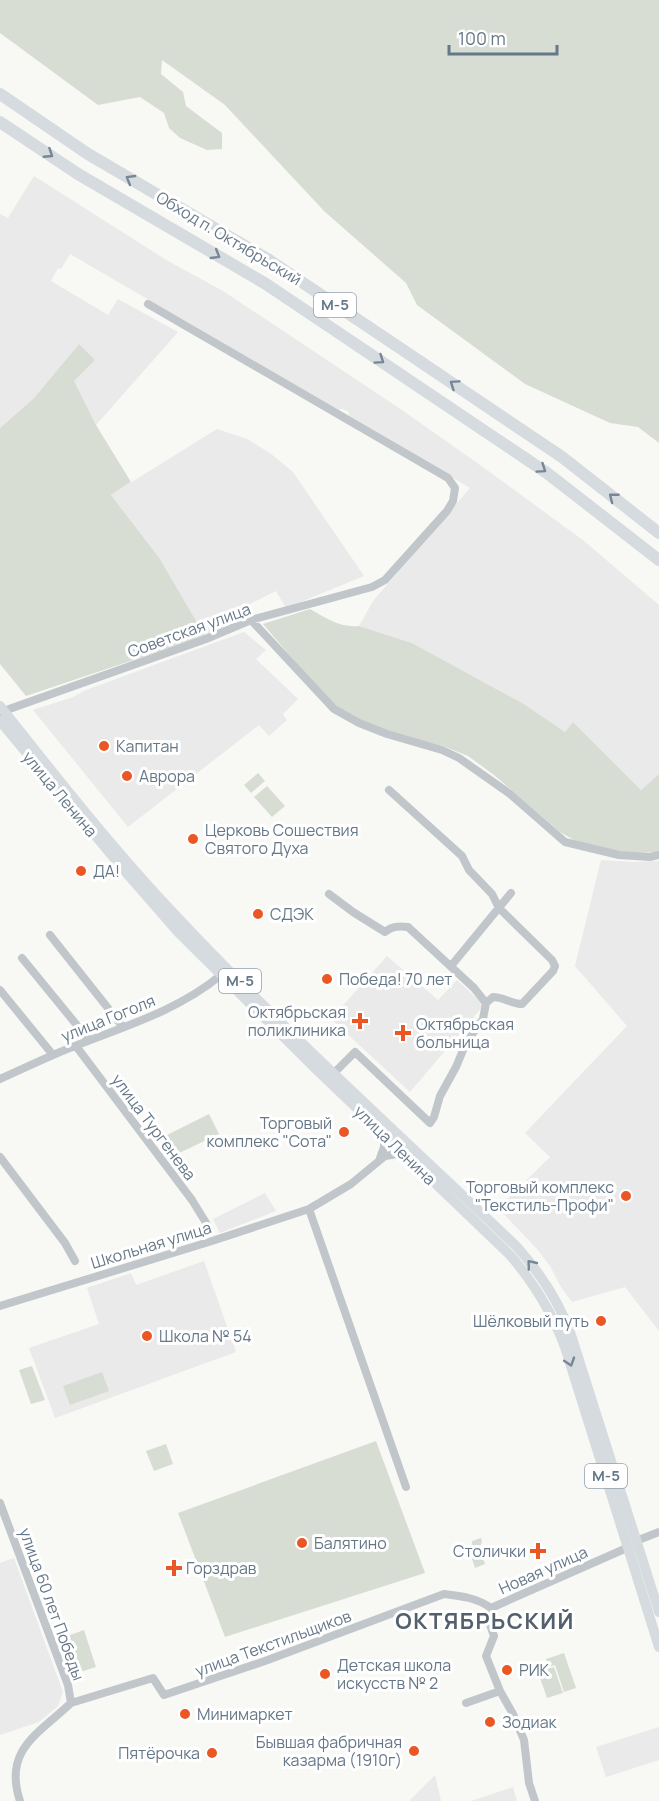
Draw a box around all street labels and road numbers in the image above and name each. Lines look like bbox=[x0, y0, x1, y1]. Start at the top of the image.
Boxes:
street label: Обход п. Октябрьский bbox=[152, 186, 306, 290]
road number: М-5 bbox=[314, 293, 356, 317]
street label: Советская улица bbox=[124, 598, 254, 662]
street label: улица Ленина bbox=[18, 746, 102, 842]
road number: М-5 bbox=[219, 969, 261, 993]
street label: улица Гоголя bbox=[58, 989, 158, 1047]
street label: улица Тургенева bbox=[107, 1069, 201, 1185]
street label: улица Ленина bbox=[349, 1100, 441, 1190]
street label: Школьная улица bbox=[88, 1216, 214, 1274]
road number: М-5 bbox=[585, 1464, 627, 1488]
street label: улица 60 лет Победы bbox=[14, 1525, 90, 1683]
street label: Новая улица bbox=[495, 1541, 591, 1599]
street label: улица Текстильщиков bbox=[192, 1604, 354, 1681]

